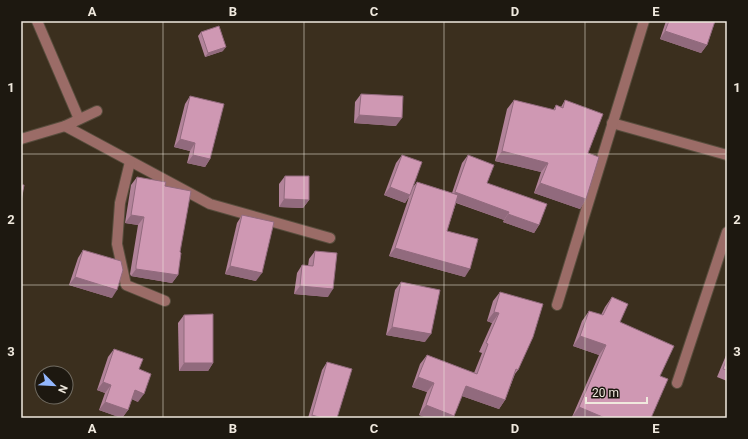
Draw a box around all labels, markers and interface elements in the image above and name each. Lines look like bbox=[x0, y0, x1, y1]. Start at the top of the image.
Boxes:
text: A bbox=[88, 4, 97, 19]
text: B bbox=[229, 4, 237, 19]
text: C bbox=[370, 4, 379, 19]
text: D bbox=[511, 4, 519, 19]
text: E bbox=[652, 4, 660, 19]
text: 1 bbox=[7, 80, 15, 95]
text: 1 bbox=[733, 80, 741, 95]
text: 2 bbox=[7, 212, 15, 227]
text: 2 bbox=[733, 212, 741, 227]
text: 3 bbox=[7, 344, 15, 359]
text: 3 bbox=[733, 344, 741, 359]
north arrow bbox=[34, 365, 74, 405]
scale bar bbox=[586, 379, 647, 405]
text: N bbox=[55, 383, 70, 395]
text: 20 m bbox=[592, 386, 619, 400]
text: A bbox=[88, 421, 97, 436]
text: B bbox=[229, 421, 237, 436]
text: C bbox=[370, 421, 379, 436]
text: D bbox=[511, 421, 519, 436]
text: E bbox=[652, 421, 660, 436]

